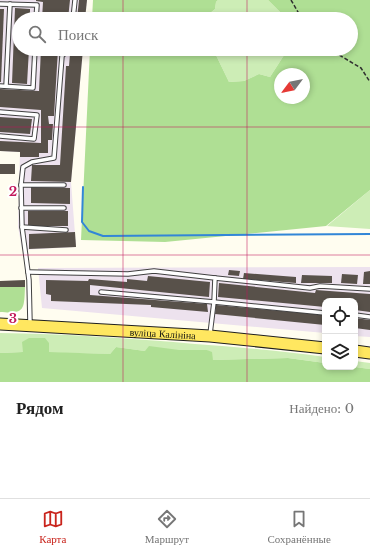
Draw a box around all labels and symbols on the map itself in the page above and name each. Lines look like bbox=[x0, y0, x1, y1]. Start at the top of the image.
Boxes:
north arrow bbox=[274, 68, 310, 104]
text: 2 bbox=[9, 183, 17, 200]
text: 3 bbox=[9, 310, 17, 327]
street label: вуліца Калініна bbox=[129, 325, 197, 342]

